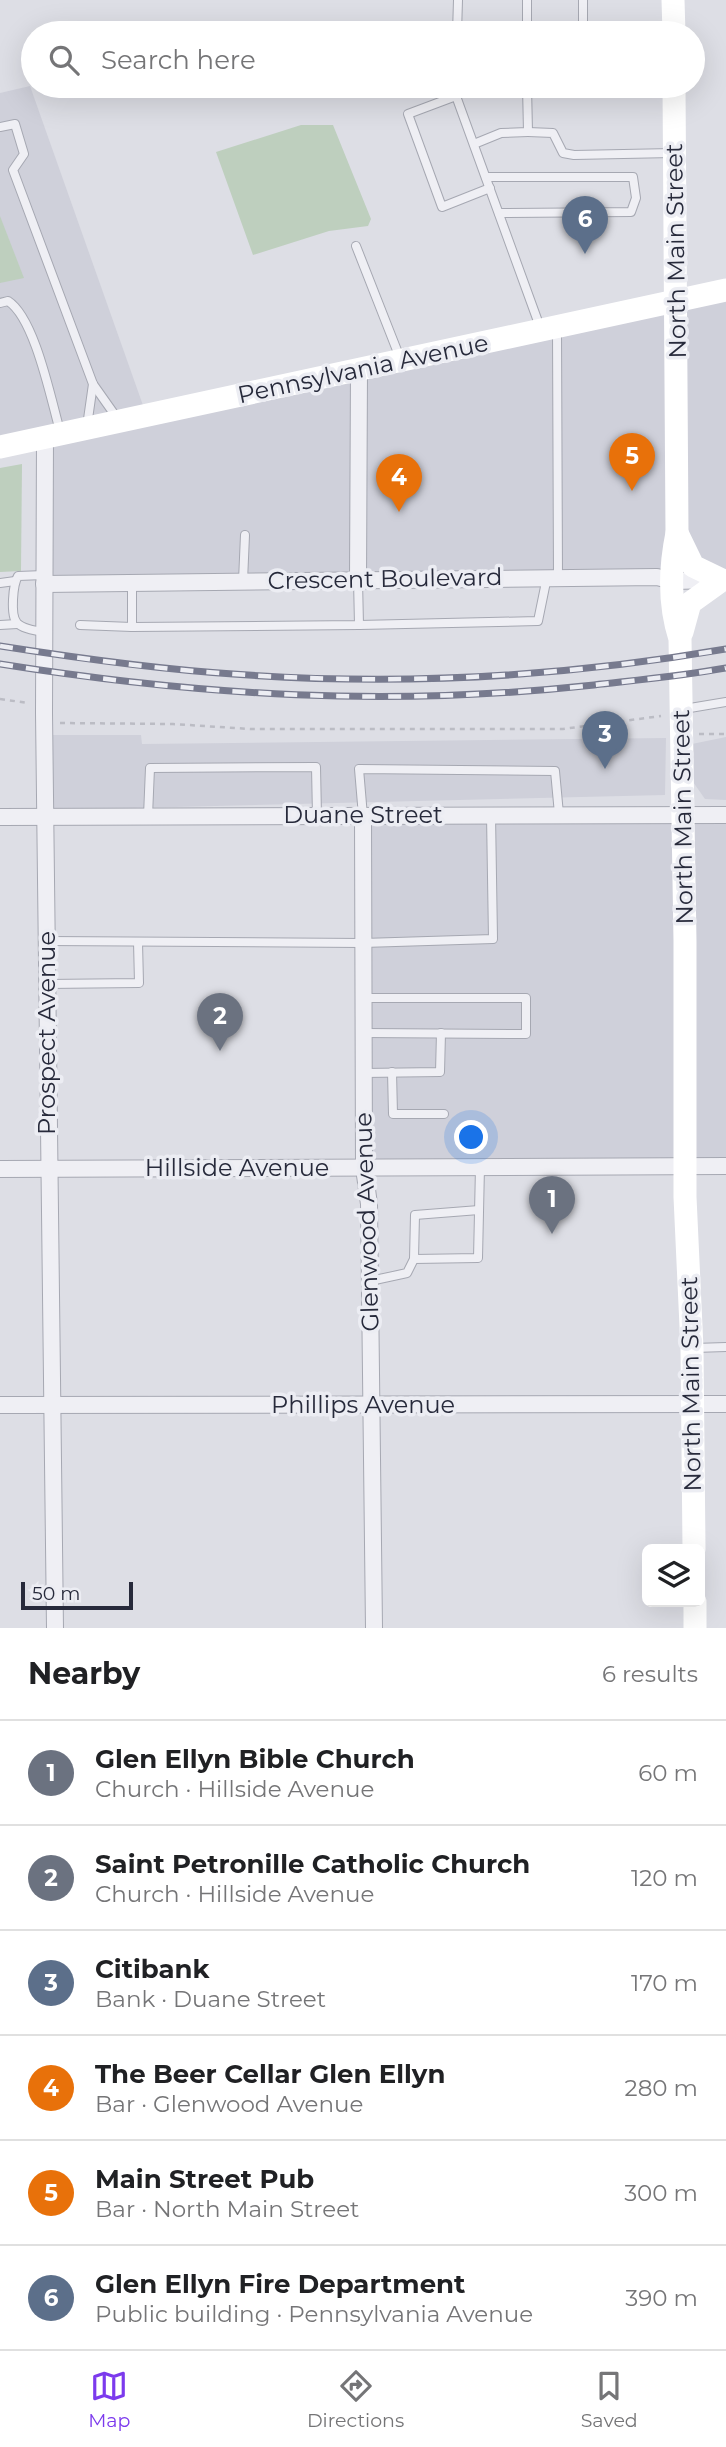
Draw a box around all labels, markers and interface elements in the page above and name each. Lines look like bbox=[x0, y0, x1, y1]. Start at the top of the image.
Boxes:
search box bbox=[21, 21, 705, 98]
icon: search bbox=[45, 41, 83, 79]
text: Search here bbox=[101, 44, 256, 76]
street label: North Main Street bbox=[659, 143, 692, 359]
pin: 6 bbox=[562, 196, 608, 254]
street label: Pennsylvania Avenue bbox=[235, 328, 491, 409]
pin: 5 bbox=[609, 433, 655, 491]
pin: 4 bbox=[376, 454, 422, 512]
street label: Crescent Boulevard bbox=[267, 562, 503, 595]
street label: North Main Street bbox=[666, 709, 699, 925]
pin: 3 bbox=[582, 711, 628, 769]
street label: Duane Street bbox=[283, 800, 443, 829]
street label: Prospect Avenue bbox=[32, 931, 61, 1135]
pin: 2 bbox=[197, 993, 243, 1051]
street label: Glenwood Avenue bbox=[348, 1112, 385, 1332]
your location bbox=[454, 1120, 488, 1154]
street label: Hillside Avenue bbox=[145, 1153, 329, 1182]
pin: 1 bbox=[529, 1176, 575, 1234]
street label: North Main Street bbox=[674, 1276, 707, 1492]
street label: Phillips Avenue bbox=[271, 1390, 455, 1419]
map controls bbox=[642, 1544, 705, 1607]
button: layers bbox=[642, 1544, 705, 1607]
scale bar bbox=[21, 1579, 133, 1611]
text: 50 m bbox=[32, 1582, 80, 1605]
text: Nearby bbox=[28, 1655, 140, 1692]
text: 6 results bbox=[602, 1660, 698, 1688]
text: Glen Ellyn Bible Church bbox=[95, 1743, 415, 1775]
text: 1 bbox=[46, 1759, 56, 1787]
text: 60 m bbox=[638, 1759, 698, 1787]
text: Church · Hillside Avenue bbox=[95, 1775, 374, 1803]
text: Saint Petronille Catholic Church bbox=[95, 1848, 530, 1880]
text: 2 bbox=[44, 1864, 58, 1892]
text: 120 m bbox=[631, 1864, 698, 1892]
text: Church · Hillside Avenue bbox=[95, 1880, 374, 1908]
text: Citibank bbox=[95, 1953, 210, 1985]
text: 3 bbox=[44, 1969, 58, 1997]
text: 170 m bbox=[631, 1969, 698, 1997]
text: Bank · Duane Street bbox=[95, 1985, 326, 2013]
text: The Beer Cellar Glen Ellyn bbox=[95, 2058, 445, 2090]
text: 4 bbox=[43, 2074, 59, 2102]
text: 280 m bbox=[625, 2074, 698, 2102]
text: Bar · Glenwood Avenue bbox=[95, 2090, 363, 2118]
text: Main Street Pub bbox=[95, 2163, 314, 2195]
text: 5 bbox=[44, 2179, 58, 2207]
text: 300 m bbox=[624, 2179, 698, 2207]
text: Bar · North Main Street bbox=[95, 2195, 359, 2223]
text: Glen Ellyn Fire Department bbox=[95, 2268, 465, 2300]
text: 6 bbox=[44, 2284, 58, 2312]
text: 390 m bbox=[625, 2284, 698, 2312]
text: Public building · Pennsylvania Avenue bbox=[95, 2300, 533, 2328]
tab: Map bbox=[88, 2367, 130, 2432]
tab: Directions bbox=[307, 2367, 404, 2432]
tab: Saved bbox=[581, 2367, 638, 2432]

